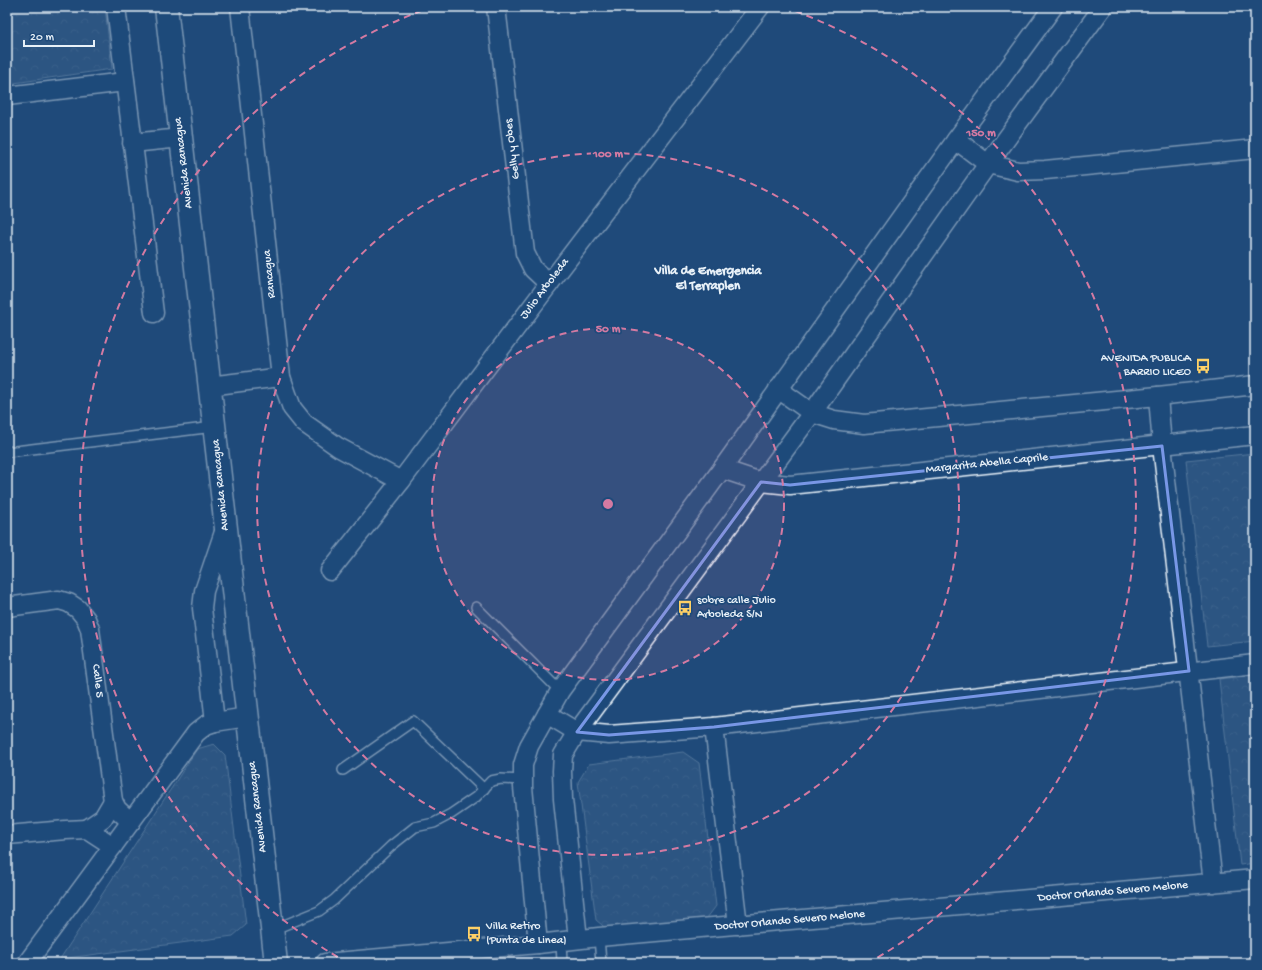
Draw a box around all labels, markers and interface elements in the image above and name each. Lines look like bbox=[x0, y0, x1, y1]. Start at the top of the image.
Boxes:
scale bar bbox=[24, 22, 94, 48]
text: 20 m bbox=[30, 31, 55, 45]
street label: Avenida Rancagua bbox=[171, 116, 197, 209]
street label: Gelly y Obes bbox=[502, 117, 524, 180]
text: 150 m bbox=[965, 127, 996, 141]
text: 100 m bbox=[592, 148, 623, 162]
street label: Rancagua bbox=[260, 249, 279, 299]
street label: Julio Arboleda bbox=[518, 255, 573, 322]
district label: Villa de Emergencia El Terraplen bbox=[654, 264, 762, 295]
text: 50 m bbox=[596, 323, 621, 337]
place label: AVENIDA PUBLICA BARRIO LICEO bbox=[1101, 352, 1192, 380]
bus stop icon: AVENIDA PUBLICA BARRIO LICEO bbox=[1194, 357, 1212, 375]
street label: Avenida Rancagua bbox=[209, 438, 233, 531]
street label: Margarita Abella Caprile bbox=[925, 451, 1050, 477]
centre of rings bbox=[601, 497, 615, 511]
place label: sobre calle Julio Arboleda S/N bbox=[697, 594, 776, 622]
bus stop icon: sobre calle Julio Arboleda S/N bbox=[676, 599, 694, 617]
street label: Calle 5 bbox=[88, 663, 106, 699]
street label: Avenida Rancagua bbox=[245, 760, 271, 853]
street label: Doctor Orlando Severo Melone bbox=[1036, 878, 1190, 906]
street label: Doctor Orlando Severo Melone bbox=[713, 907, 867, 935]
place label: Villa Retiro (Punta de Linea) bbox=[485, 920, 567, 948]
bus stop icon: Villa Retiro (Punta de Linea) bbox=[465, 925, 483, 943]

